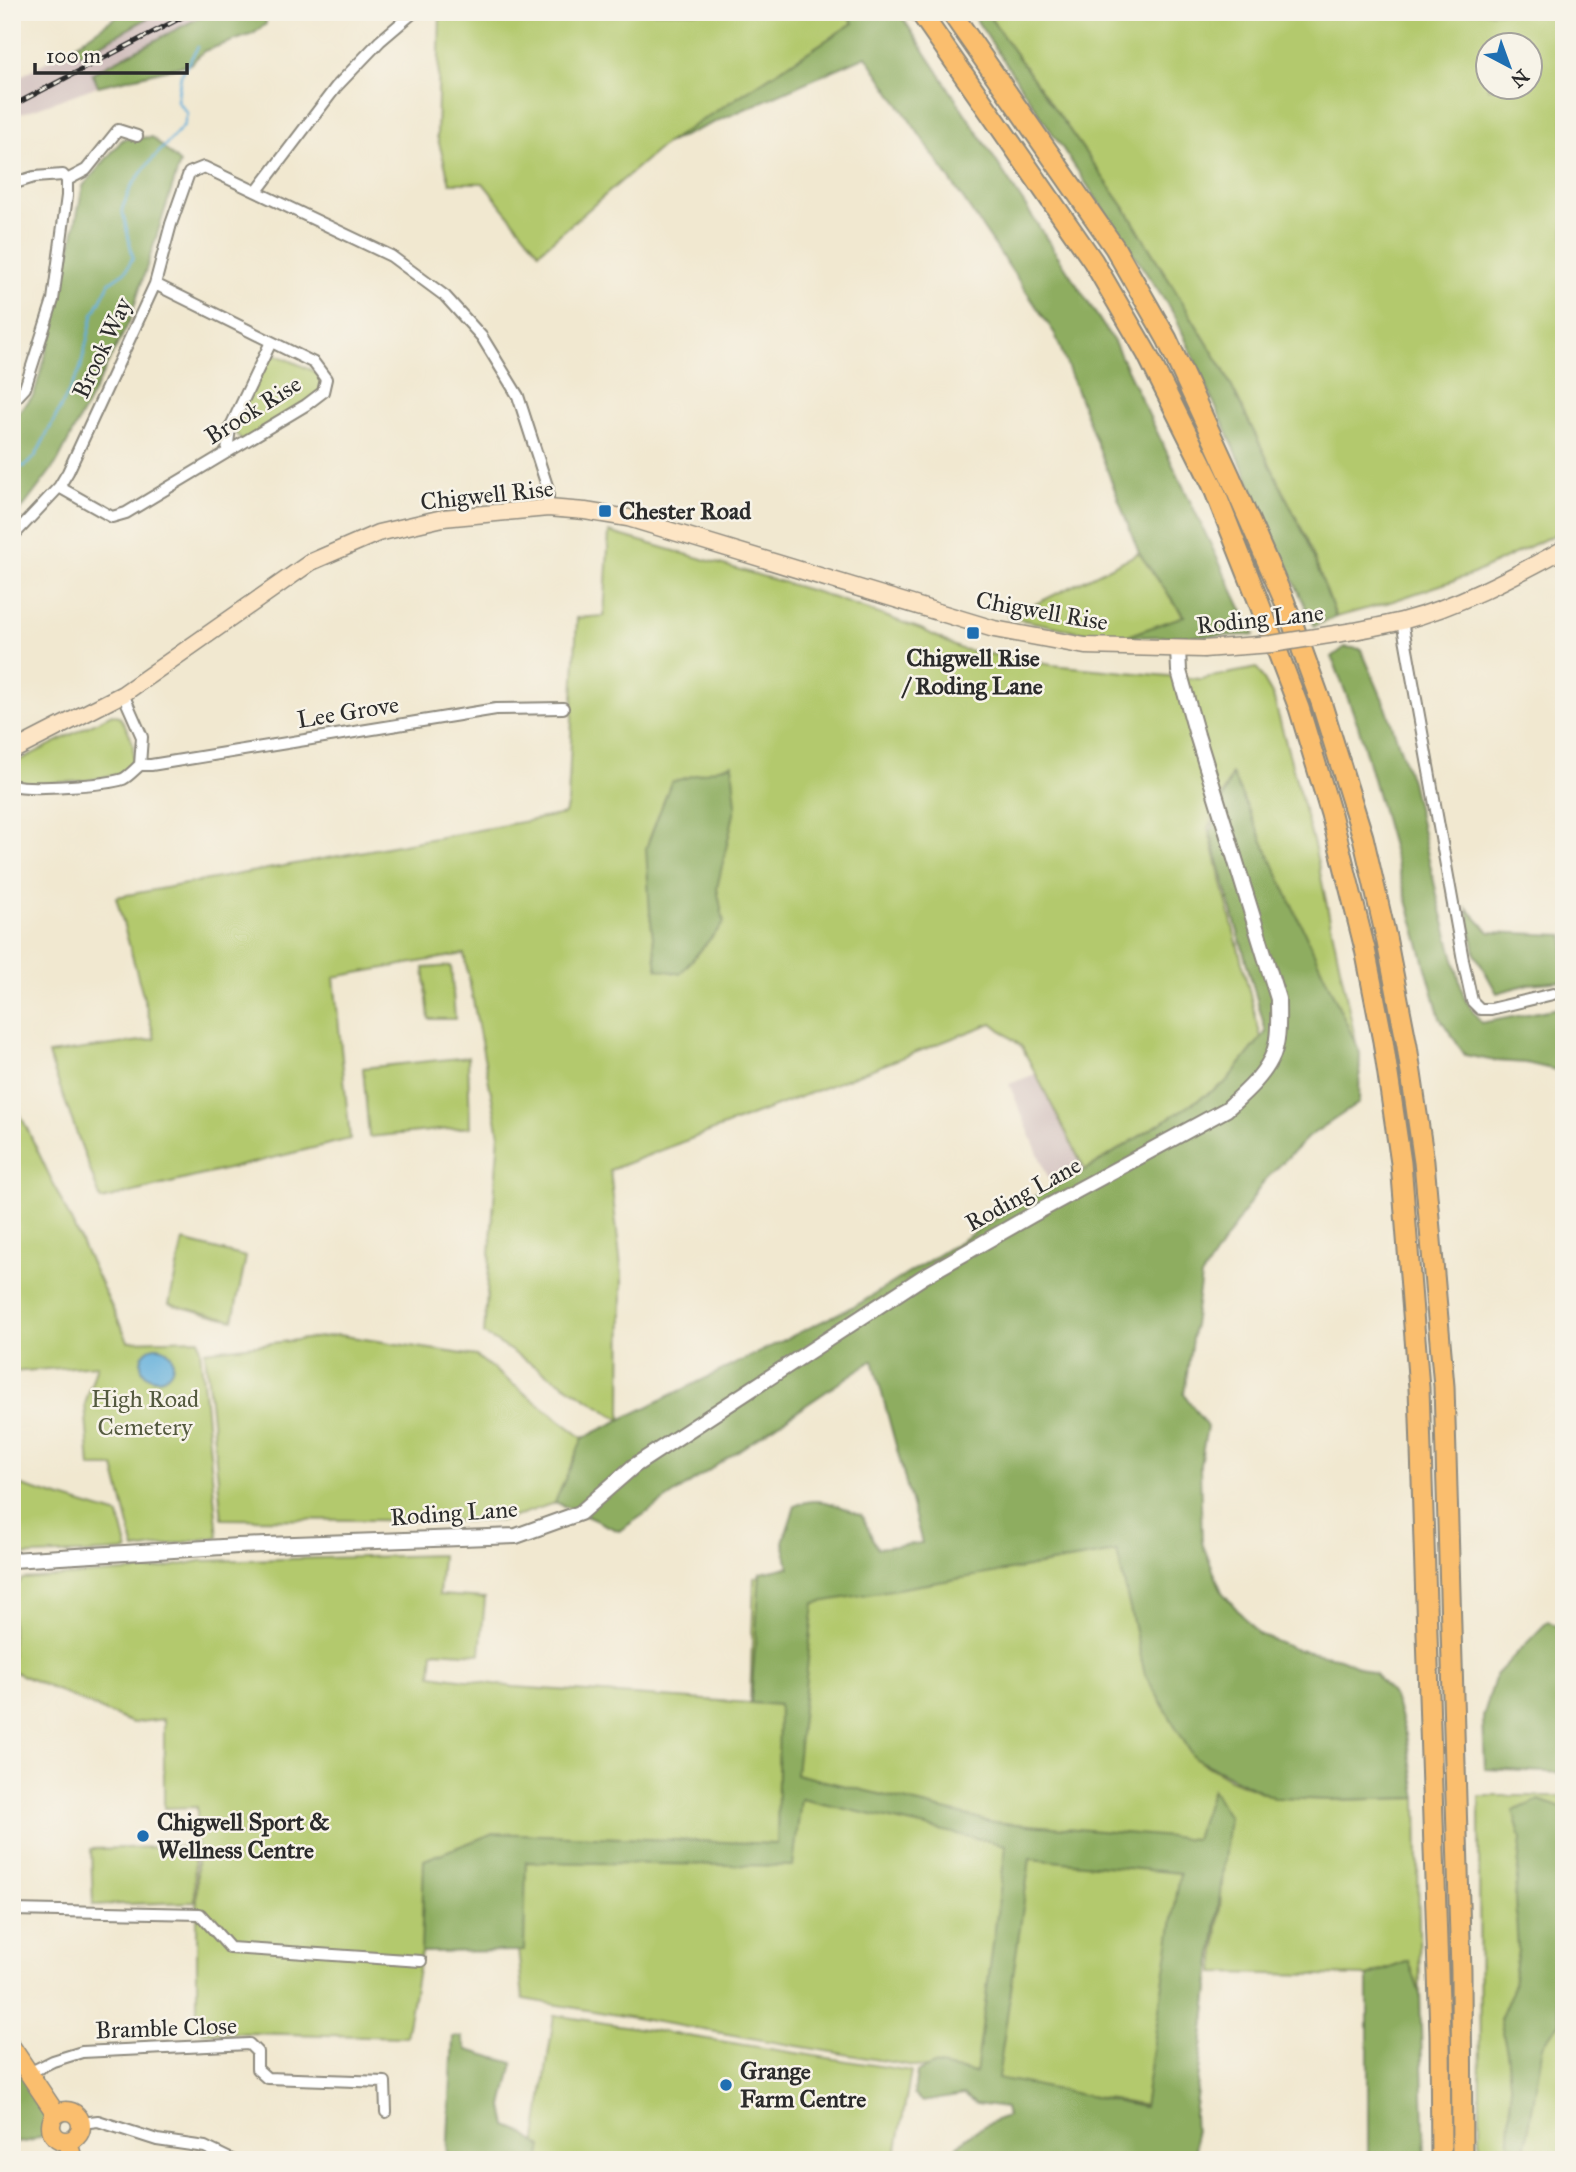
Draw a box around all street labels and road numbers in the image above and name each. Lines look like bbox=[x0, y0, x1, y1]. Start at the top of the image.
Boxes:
street label: Brook Way bbox=[66, 292, 139, 403]
street label: Brook Rise bbox=[199, 369, 307, 451]
street label: Chigwell Rise bbox=[419, 473, 555, 517]
street label: Chigwell Rise bbox=[974, 585, 1110, 637]
street label: Roding Lane bbox=[1195, 597, 1325, 641]
street label: Lee Grove bbox=[295, 689, 401, 735]
street label: Roding Lane bbox=[960, 1150, 1086, 1238]
street label: Roding Lane bbox=[389, 1494, 519, 1532]
street label: Bramble Close bbox=[95, 2011, 237, 2045]

